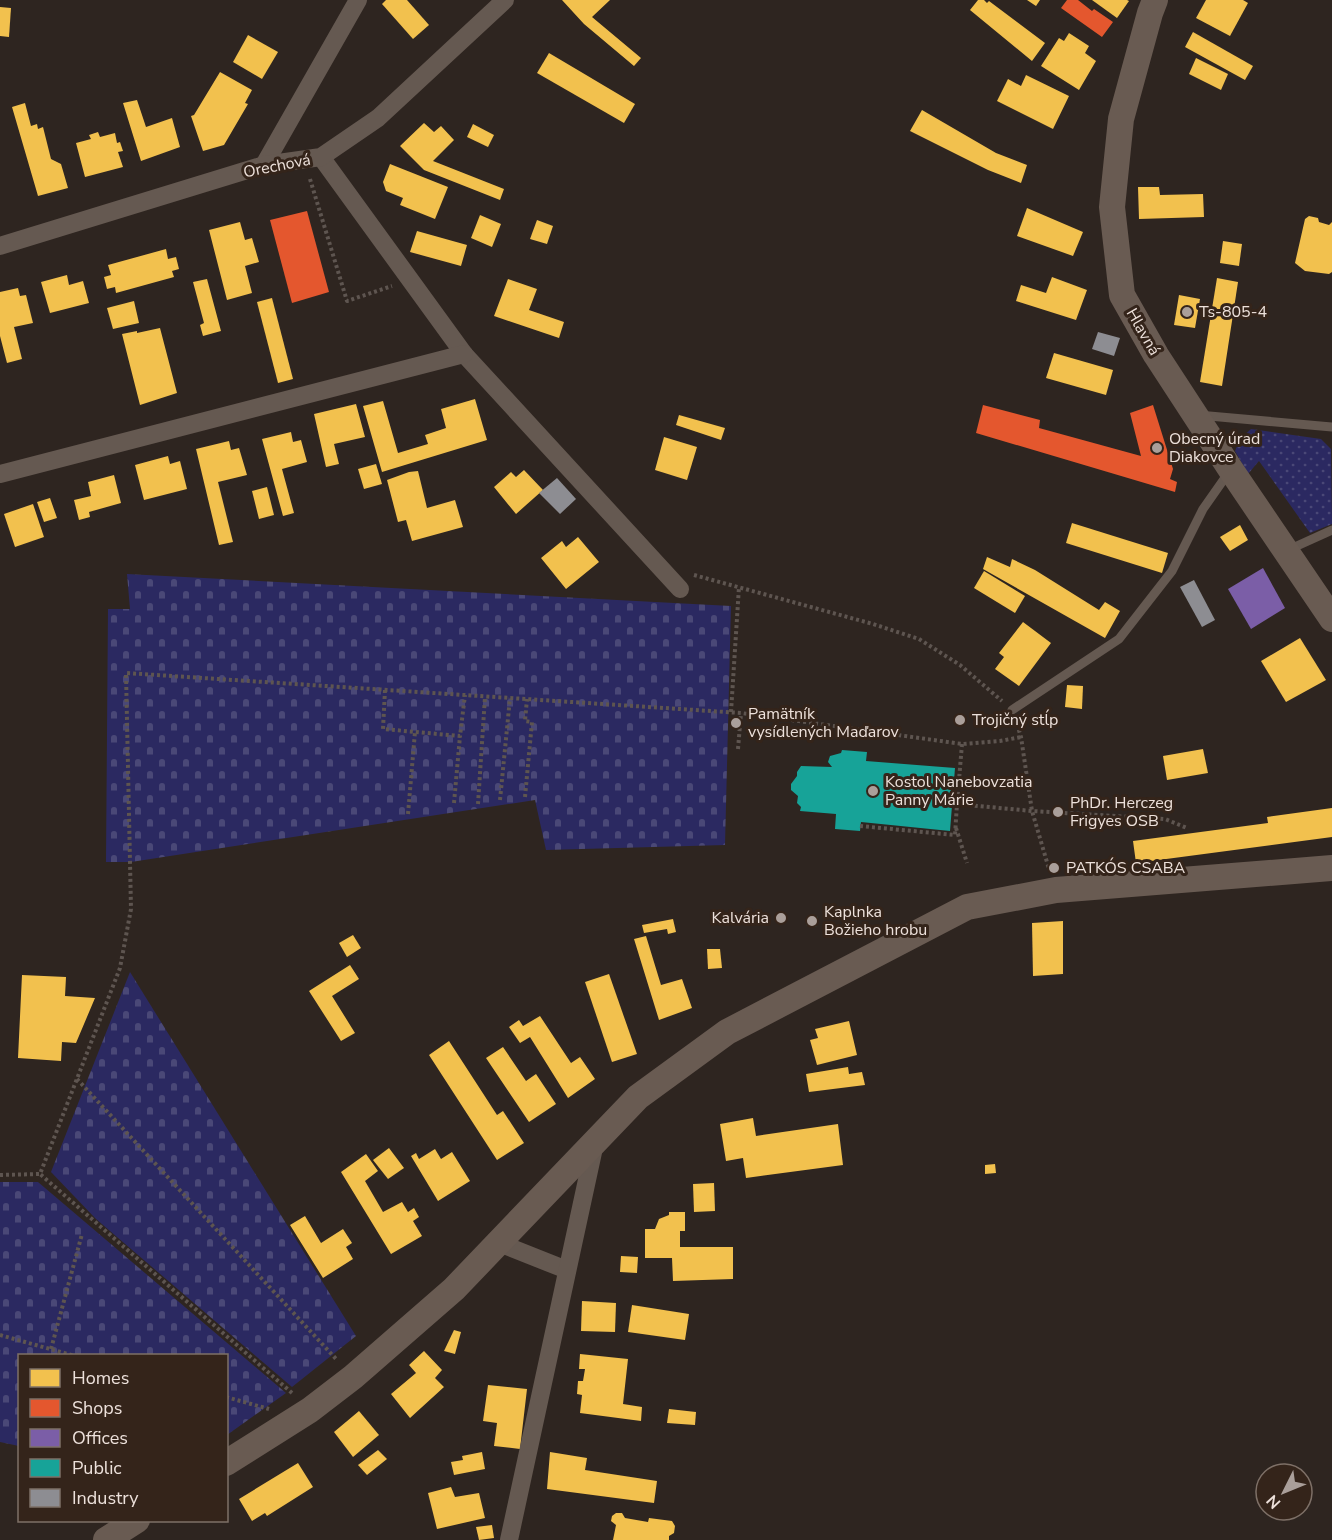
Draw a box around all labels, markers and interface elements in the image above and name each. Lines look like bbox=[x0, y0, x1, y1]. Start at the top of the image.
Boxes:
street label: Orechová bbox=[241, 149, 313, 183]
place label: Ts-805-4 bbox=[1199, 301, 1267, 323]
street label: Hlavná bbox=[1121, 304, 1165, 360]
marker: Ts-805-4 bbox=[1180, 305, 1194, 319]
place label: Obecný úrad Diakovce bbox=[1169, 428, 1260, 468]
marker: Obecný úrad Diakovce bbox=[1150, 441, 1164, 455]
place label: Pamätník vysídlených Maďarov bbox=[748, 703, 900, 743]
place label: Trojičný stĺp bbox=[972, 709, 1058, 731]
marker: Trojičný stĺp bbox=[953, 713, 967, 727]
marker: Pamätník vysídlených Maďarov bbox=[729, 716, 743, 730]
place label: Kostol Nanebovzatia Panny Márie bbox=[885, 771, 1032, 811]
marker: Kostol Nanebovzatia Panny Márie bbox=[866, 784, 880, 798]
place label: PhDr. Herczeg Frigyes OSB bbox=[1070, 792, 1173, 832]
marker: PhDr. Herczeg Frigyes OSB bbox=[1051, 805, 1065, 819]
place label: PATKÓS CSABA bbox=[1066, 857, 1186, 879]
marker: PATKÓS CSABA bbox=[1047, 861, 1061, 875]
place label: Kaplnka Božieho hrobu bbox=[824, 901, 927, 941]
place label: Kalvária bbox=[711, 907, 769, 929]
marker: Kalvária bbox=[774, 911, 788, 925]
marker: Kaplnka Božieho hrobu bbox=[805, 914, 819, 928]
legend bbox=[18, 1354, 228, 1522]
text: Homes bbox=[72, 1366, 129, 1390]
text: Shops bbox=[72, 1396, 122, 1420]
text: Offices bbox=[72, 1426, 128, 1450]
text: Public bbox=[72, 1456, 122, 1480]
north arrow bbox=[1254, 1462, 1314, 1522]
text: Industry bbox=[72, 1486, 139, 1510]
text: N bbox=[1262, 1490, 1286, 1513]

